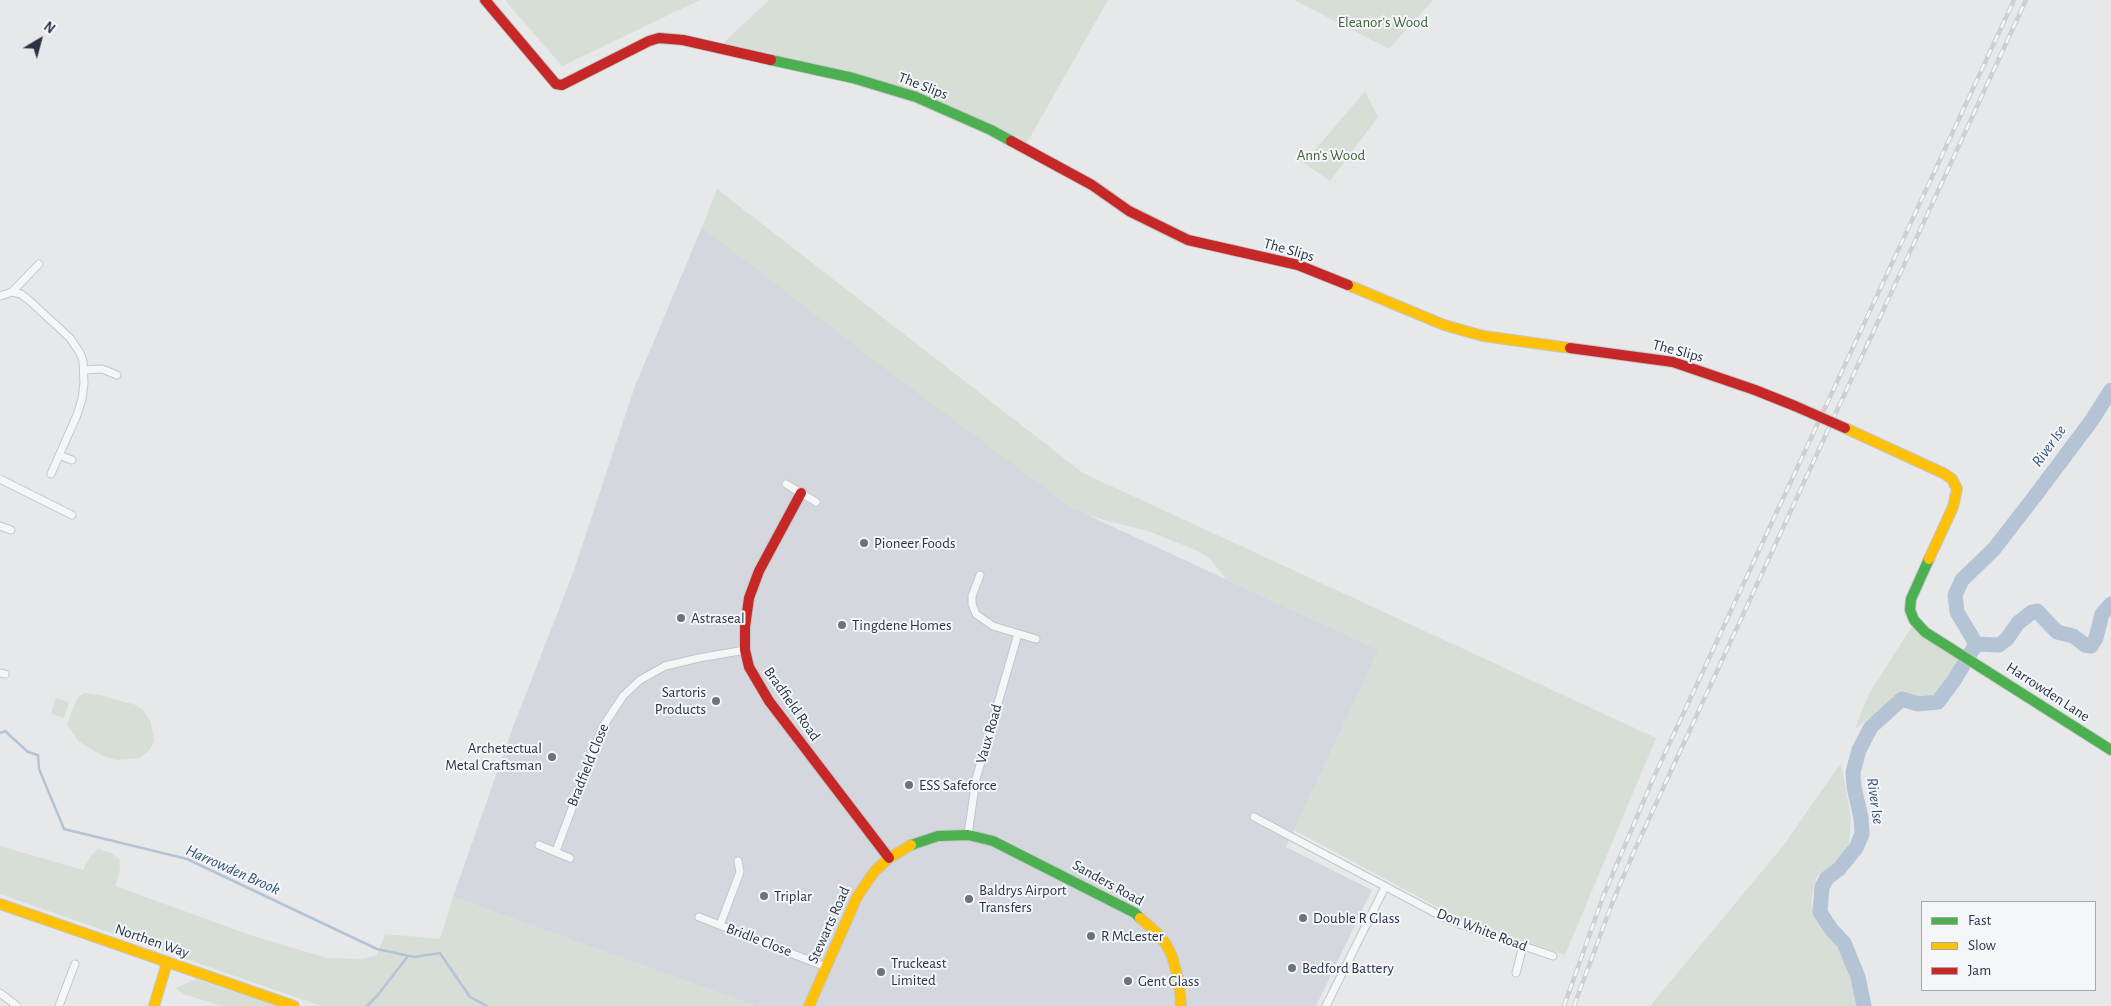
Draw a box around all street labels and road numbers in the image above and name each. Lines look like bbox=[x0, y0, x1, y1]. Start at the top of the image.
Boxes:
street label: The Slips bbox=[896, 68, 950, 104]
street label: The Slips bbox=[1262, 234, 1316, 266]
street label: The Slips bbox=[1651, 336, 1705, 366]
street label: Harrowden Lane bbox=[2003, 658, 2093, 726]
street label: Bradfield Road bbox=[760, 663, 824, 745]
street label: Vaux Road bbox=[972, 702, 1006, 766]
street label: Bradfield Close bbox=[563, 721, 613, 809]
street label: Sanders Road bbox=[1069, 856, 1147, 910]
street label: Stewarts Road bbox=[804, 884, 854, 966]
street label: Don White Road bbox=[1434, 904, 1530, 956]
street label: Bridle Close bbox=[724, 919, 794, 961]
street label: Northen Way bbox=[112, 920, 192, 962]

